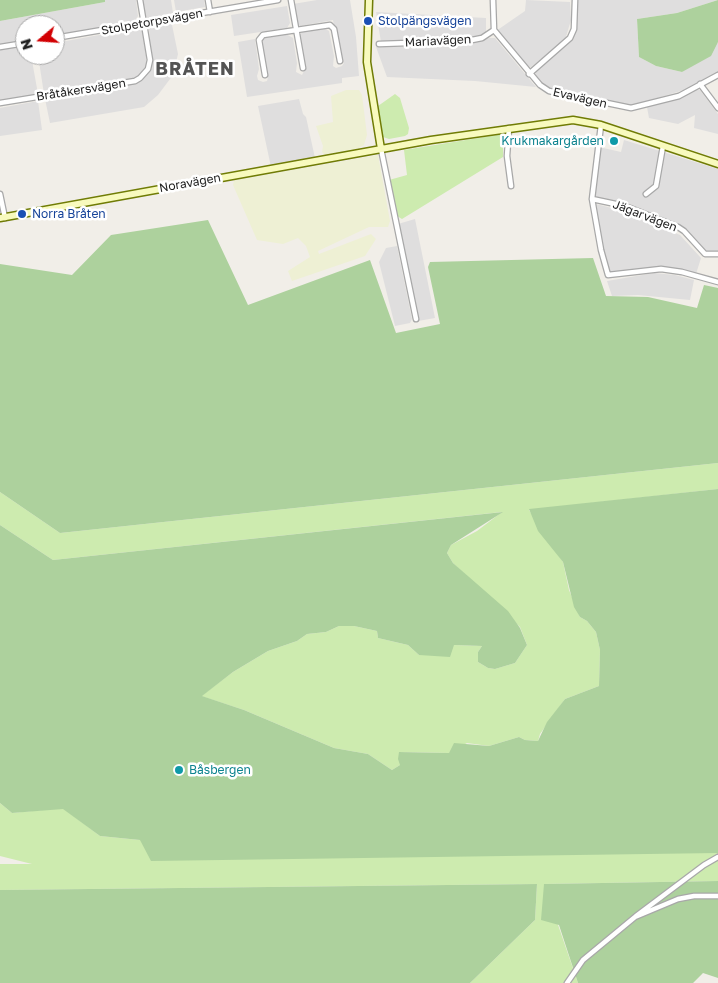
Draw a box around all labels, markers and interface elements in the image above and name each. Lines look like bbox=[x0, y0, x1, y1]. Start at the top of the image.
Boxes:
street label: Stolpetorpsvägen bbox=[100, 6, 204, 38]
place label: Stolpängsvägen bbox=[378, 14, 472, 28]
north arrow bbox=[15, 15, 65, 65]
marker: Stolpängsvägen bbox=[362, 15, 374, 27]
street label: Mariavägen bbox=[404, 32, 472, 50]
text: N bbox=[16, 37, 36, 52]
district label: BRÅTEN bbox=[155, 58, 235, 80]
street label: Bråtåkersvägen bbox=[35, 76, 127, 104]
street label: Evavägen bbox=[552, 85, 608, 111]
place label: Krukmakargården bbox=[501, 134, 604, 148]
marker: Krukmakargården bbox=[608, 135, 620, 147]
street label: Noravägen bbox=[158, 170, 222, 196]
street label: Jägarvägen bbox=[611, 197, 679, 235]
place label: Norra Bråten bbox=[32, 207, 106, 221]
marker: Norra Bråten bbox=[16, 208, 28, 220]
place label: Båsbergen bbox=[189, 763, 251, 777]
marker: Båsbergen bbox=[173, 764, 185, 776]

